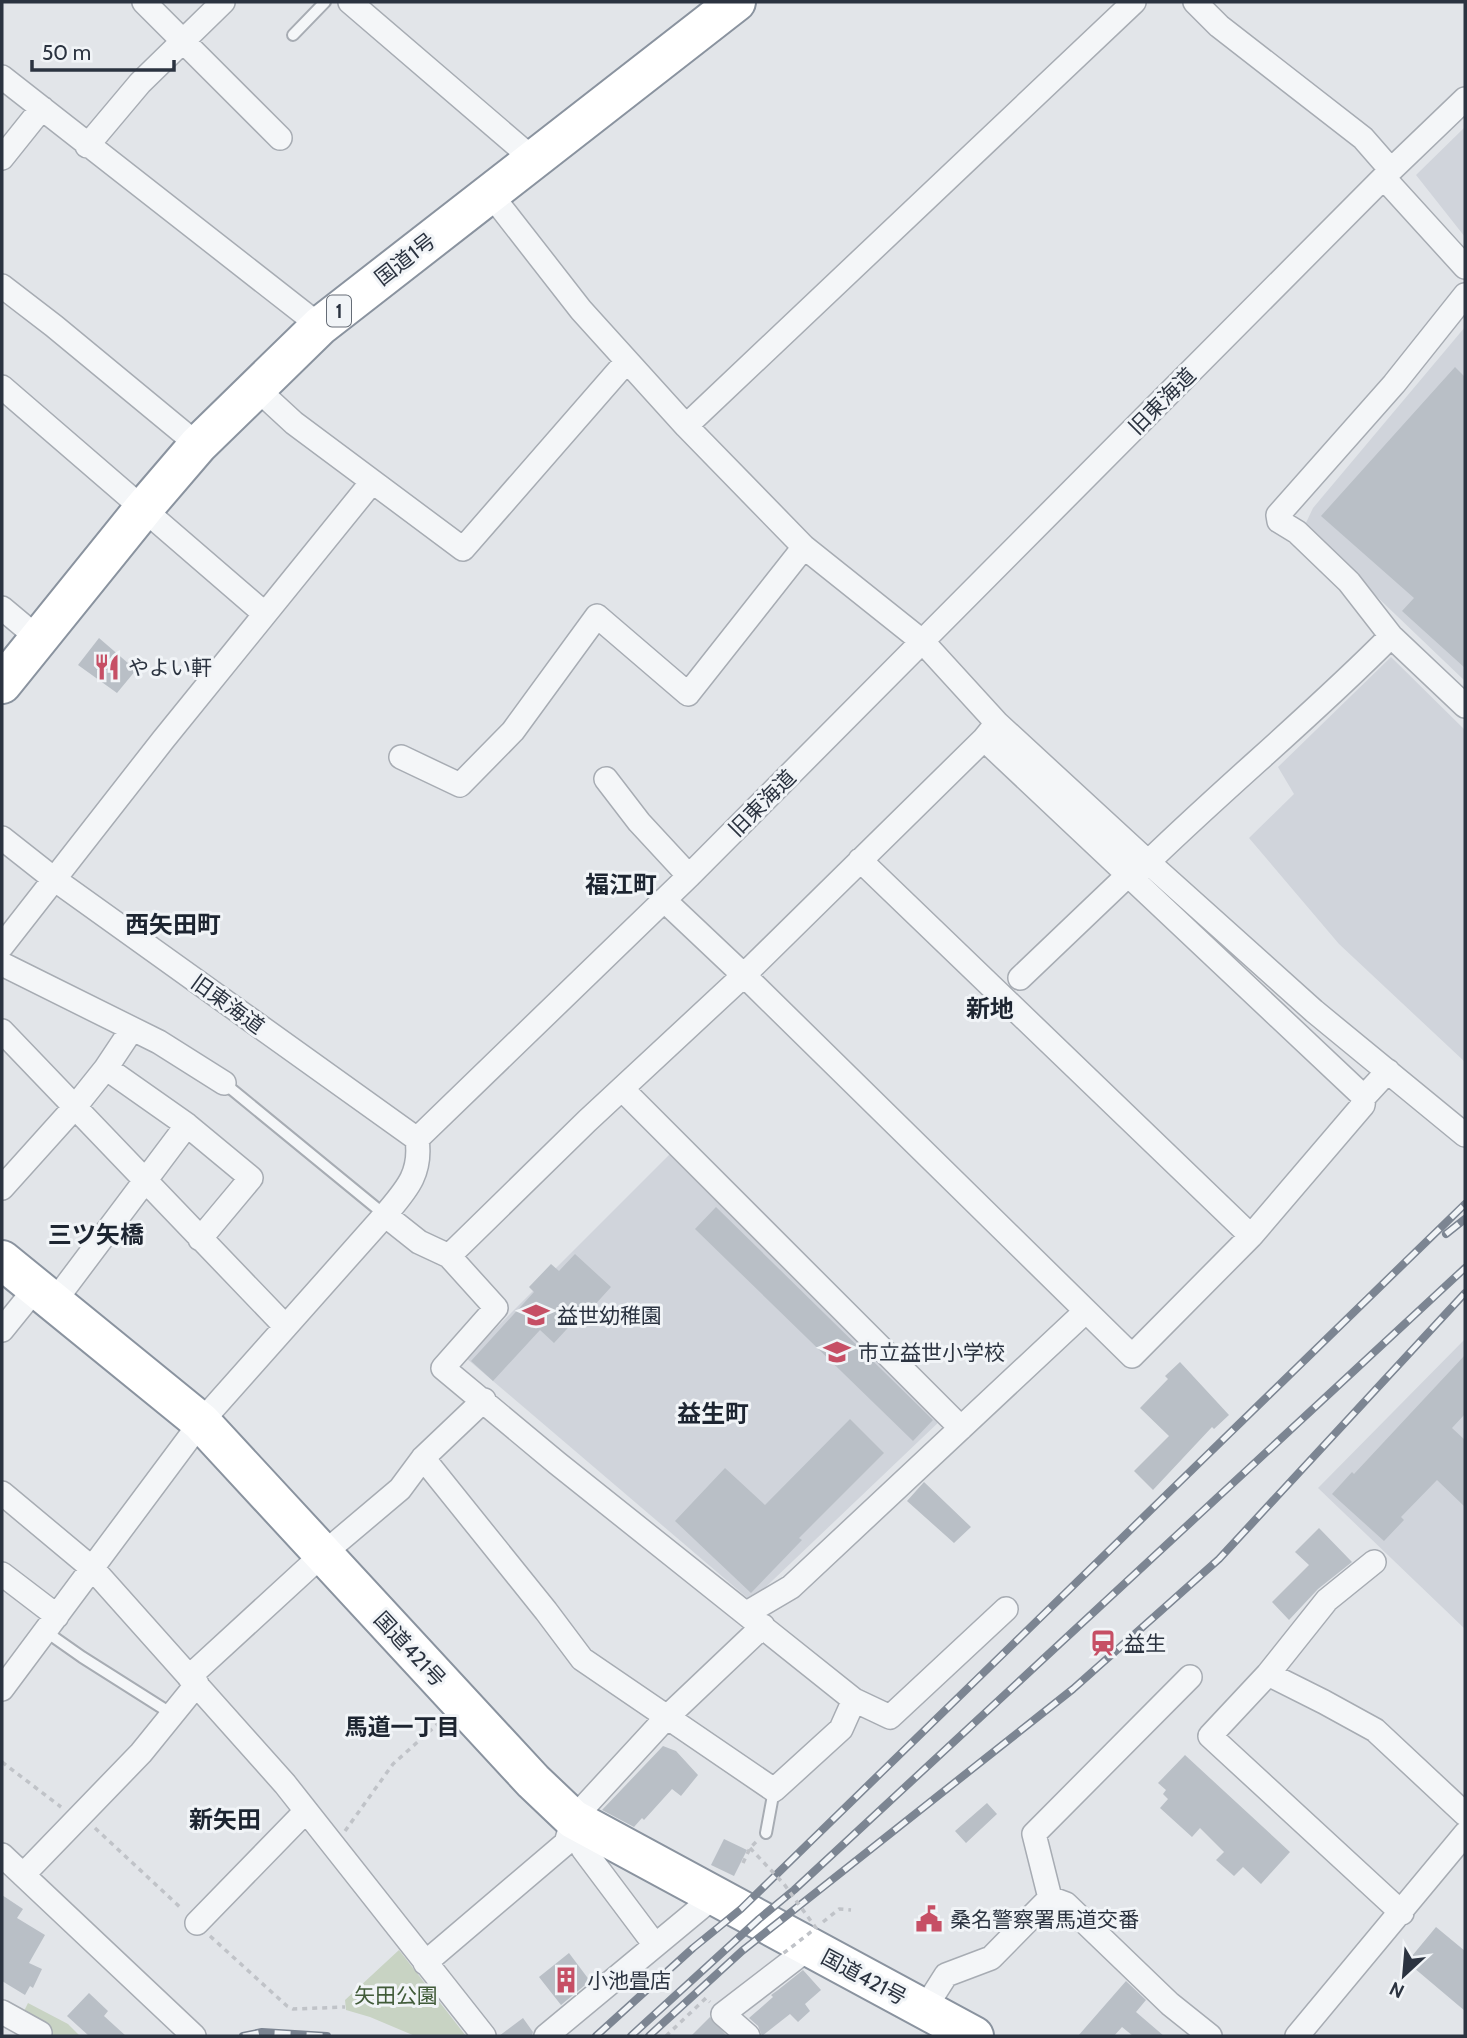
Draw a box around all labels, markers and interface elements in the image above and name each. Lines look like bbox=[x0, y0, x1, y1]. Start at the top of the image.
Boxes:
scale bar bbox=[32, 28, 173, 72]
text: 50 m bbox=[42, 40, 91, 65]
street label: 国道1号 bbox=[370, 228, 440, 290]
road number: 1 bbox=[327, 296, 351, 326]
street label: 旧東海道 bbox=[1123, 362, 1201, 440]
restaurant icon: やよい軒 bbox=[92, 652, 122, 682]
place label: やよい軒 bbox=[128, 655, 212, 680]
street label: 旧東海道 bbox=[723, 764, 801, 842]
district label: 福江町 bbox=[585, 870, 657, 899]
district label: 西矢田町 bbox=[125, 910, 221, 939]
street label: 旧東海道 bbox=[187, 969, 269, 1039]
district label: 新地 bbox=[966, 994, 1014, 1023]
district label: 三ツ矢橋 bbox=[48, 1220, 144, 1249]
school or university icon: 益世幼稚園 bbox=[521, 1300, 551, 1330]
place label: 益世幼稚園 bbox=[557, 1303, 662, 1328]
school or university icon: 市立益世小学校 bbox=[822, 1337, 852, 1367]
place label: 市立益世小学校 bbox=[858, 1340, 1005, 1365]
district label: 益生町 bbox=[677, 1399, 749, 1428]
street label: 国道421号 bbox=[369, 1606, 451, 1692]
station icon: 益生 bbox=[1088, 1628, 1118, 1658]
place label: 益生 bbox=[1124, 1631, 1166, 1656]
district label: 馬道一丁目 bbox=[345, 1713, 460, 1741]
district label: 新矢田 bbox=[189, 1805, 261, 1834]
public building icon: 桑名警察署馬道交番 bbox=[914, 1904, 944, 1934]
place label: 桑名警察署馬道交番 bbox=[950, 1907, 1139, 1932]
north arrow bbox=[1369, 1940, 1439, 2010]
street label: 国道421号 bbox=[817, 1944, 911, 2010]
building icon: 小池畳店 bbox=[551, 1965, 581, 1995]
place label: 小池畳店 bbox=[587, 1968, 671, 1993]
text: N bbox=[1386, 1977, 1408, 2003]
park label: 矢田公園 bbox=[354, 1983, 438, 2008]

